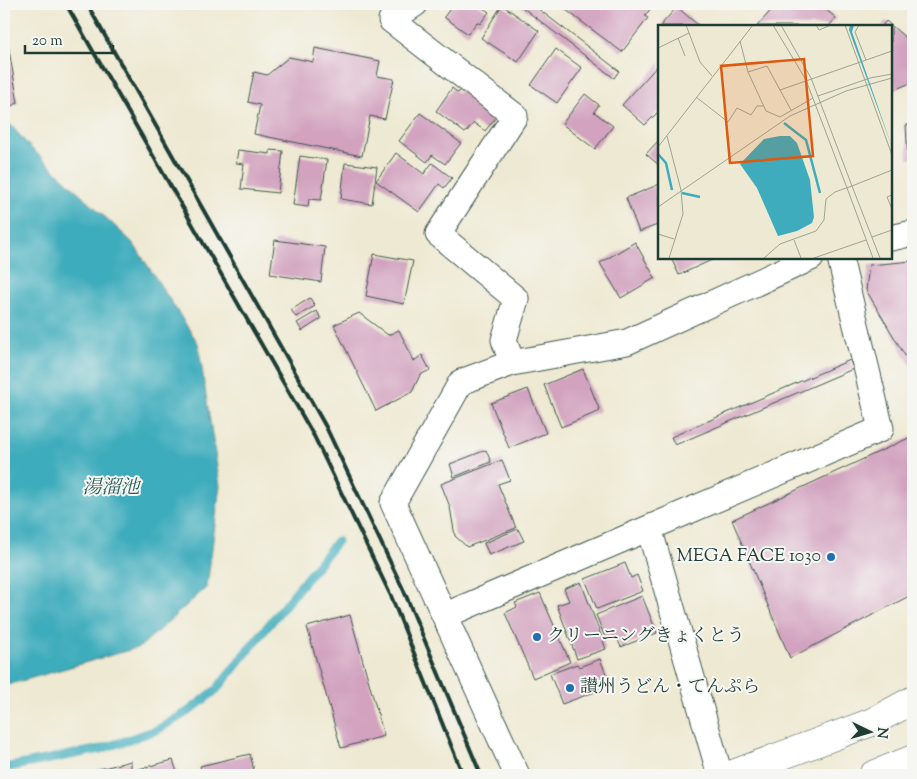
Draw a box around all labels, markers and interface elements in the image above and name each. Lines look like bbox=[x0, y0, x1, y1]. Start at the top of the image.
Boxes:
scale bar bbox=[25, 22, 112, 54]
inset map bbox=[658, 25, 892, 259]
text: 20 m bbox=[32, 31, 63, 52]
water label: 湯溜池 bbox=[82, 475, 141, 502]
place label: MEGA FACE 1030 bbox=[676, 544, 821, 570]
marker: MEGA FACE 1030 bbox=[825, 551, 837, 563]
place label: クリーニングきょくとう bbox=[547, 624, 745, 650]
marker: クリーニングきょくとう bbox=[531, 631, 543, 643]
place label: 讃州うどん・てんぷら bbox=[580, 675, 760, 701]
marker: 讃州うどん・てんぷら bbox=[564, 682, 576, 694]
north arrow bbox=[844, 706, 894, 756]
text: N bbox=[871, 727, 891, 739]

